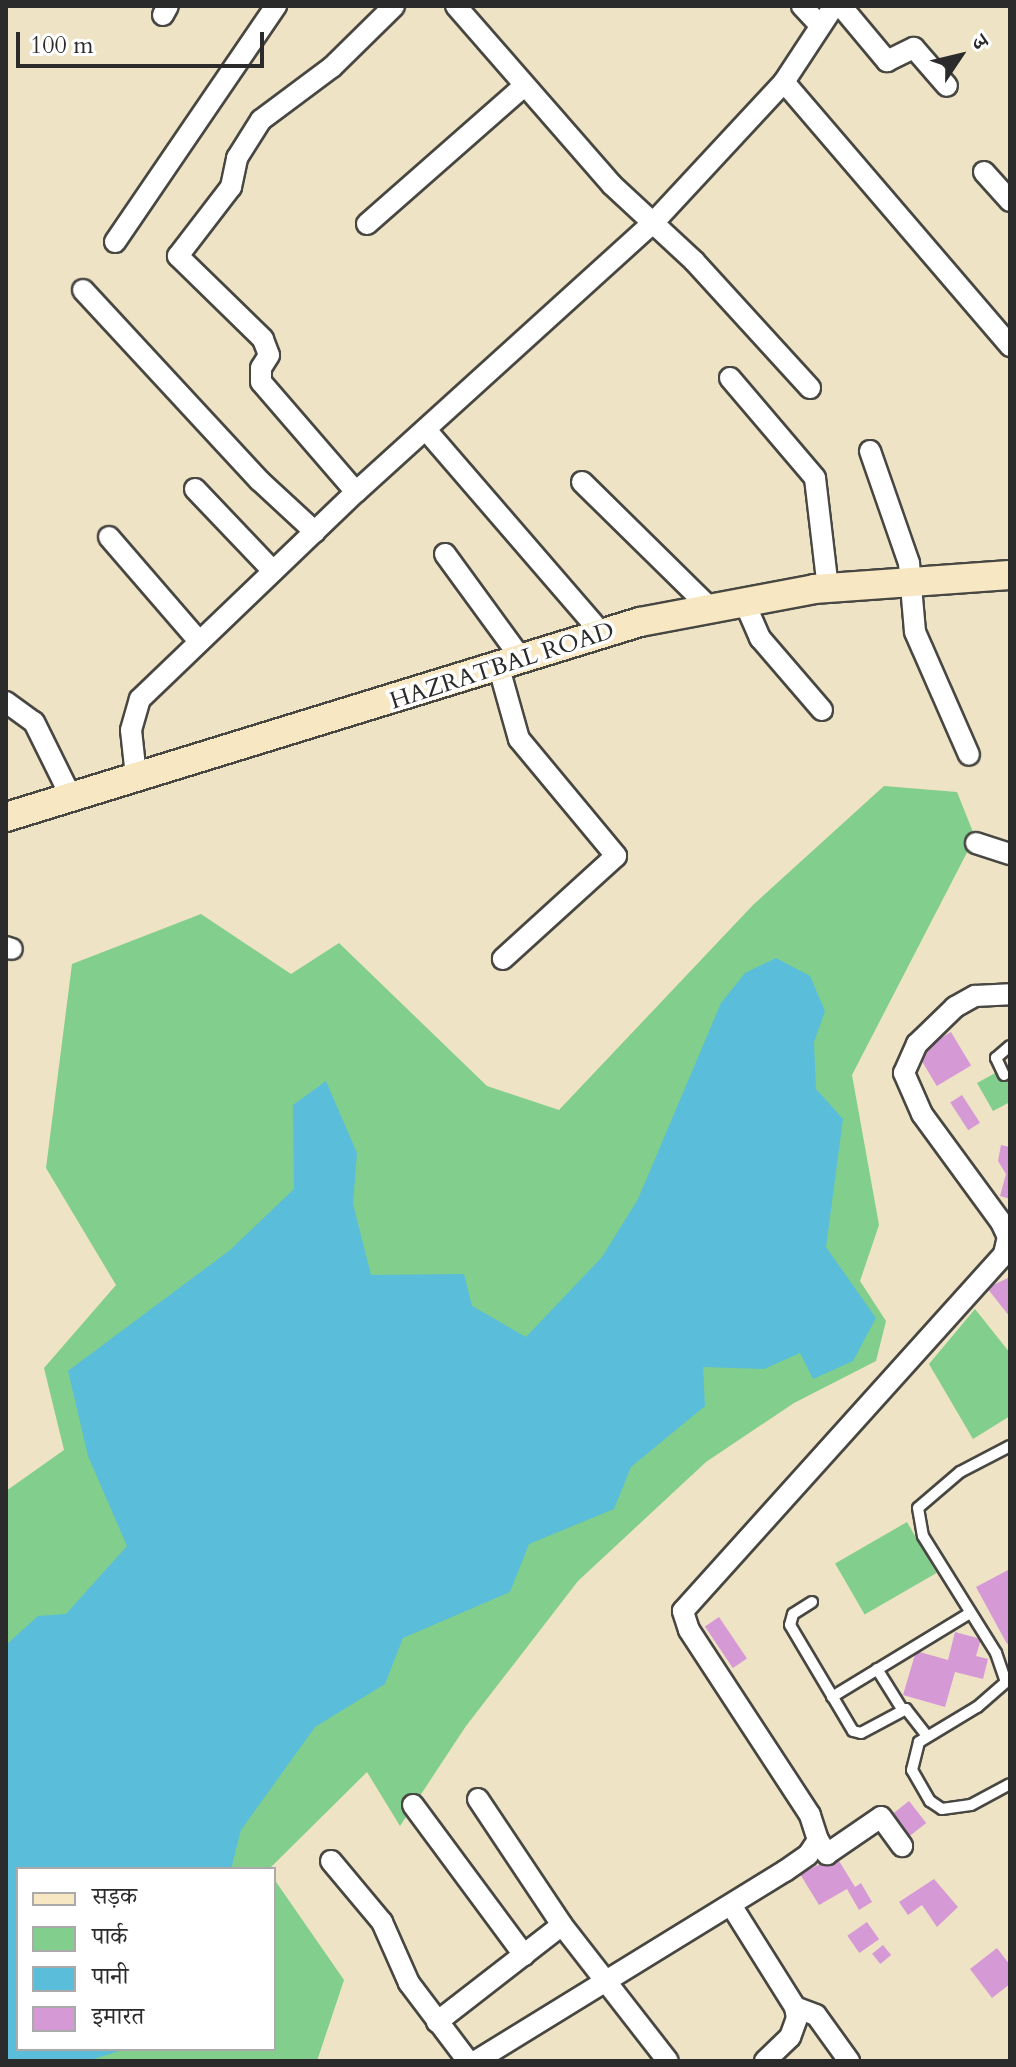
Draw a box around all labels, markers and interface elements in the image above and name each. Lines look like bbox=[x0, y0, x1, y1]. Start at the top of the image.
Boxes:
scale bar bbox=[20, 16, 268, 66]
north arrow bbox=[920, 16, 1000, 96]
text: 100 m bbox=[30, 29, 94, 62]
text: उ bbox=[964, 29, 995, 55]
street label: HAZRATBAL ROAD bbox=[386, 616, 618, 716]
legend bbox=[16, 1867, 276, 2051]
text: सड़क bbox=[92, 1880, 137, 1913]
text: पार्क bbox=[92, 1920, 127, 1953]
text: पानी bbox=[92, 1960, 129, 1993]
text: इमारत bbox=[92, 2000, 144, 2033]

